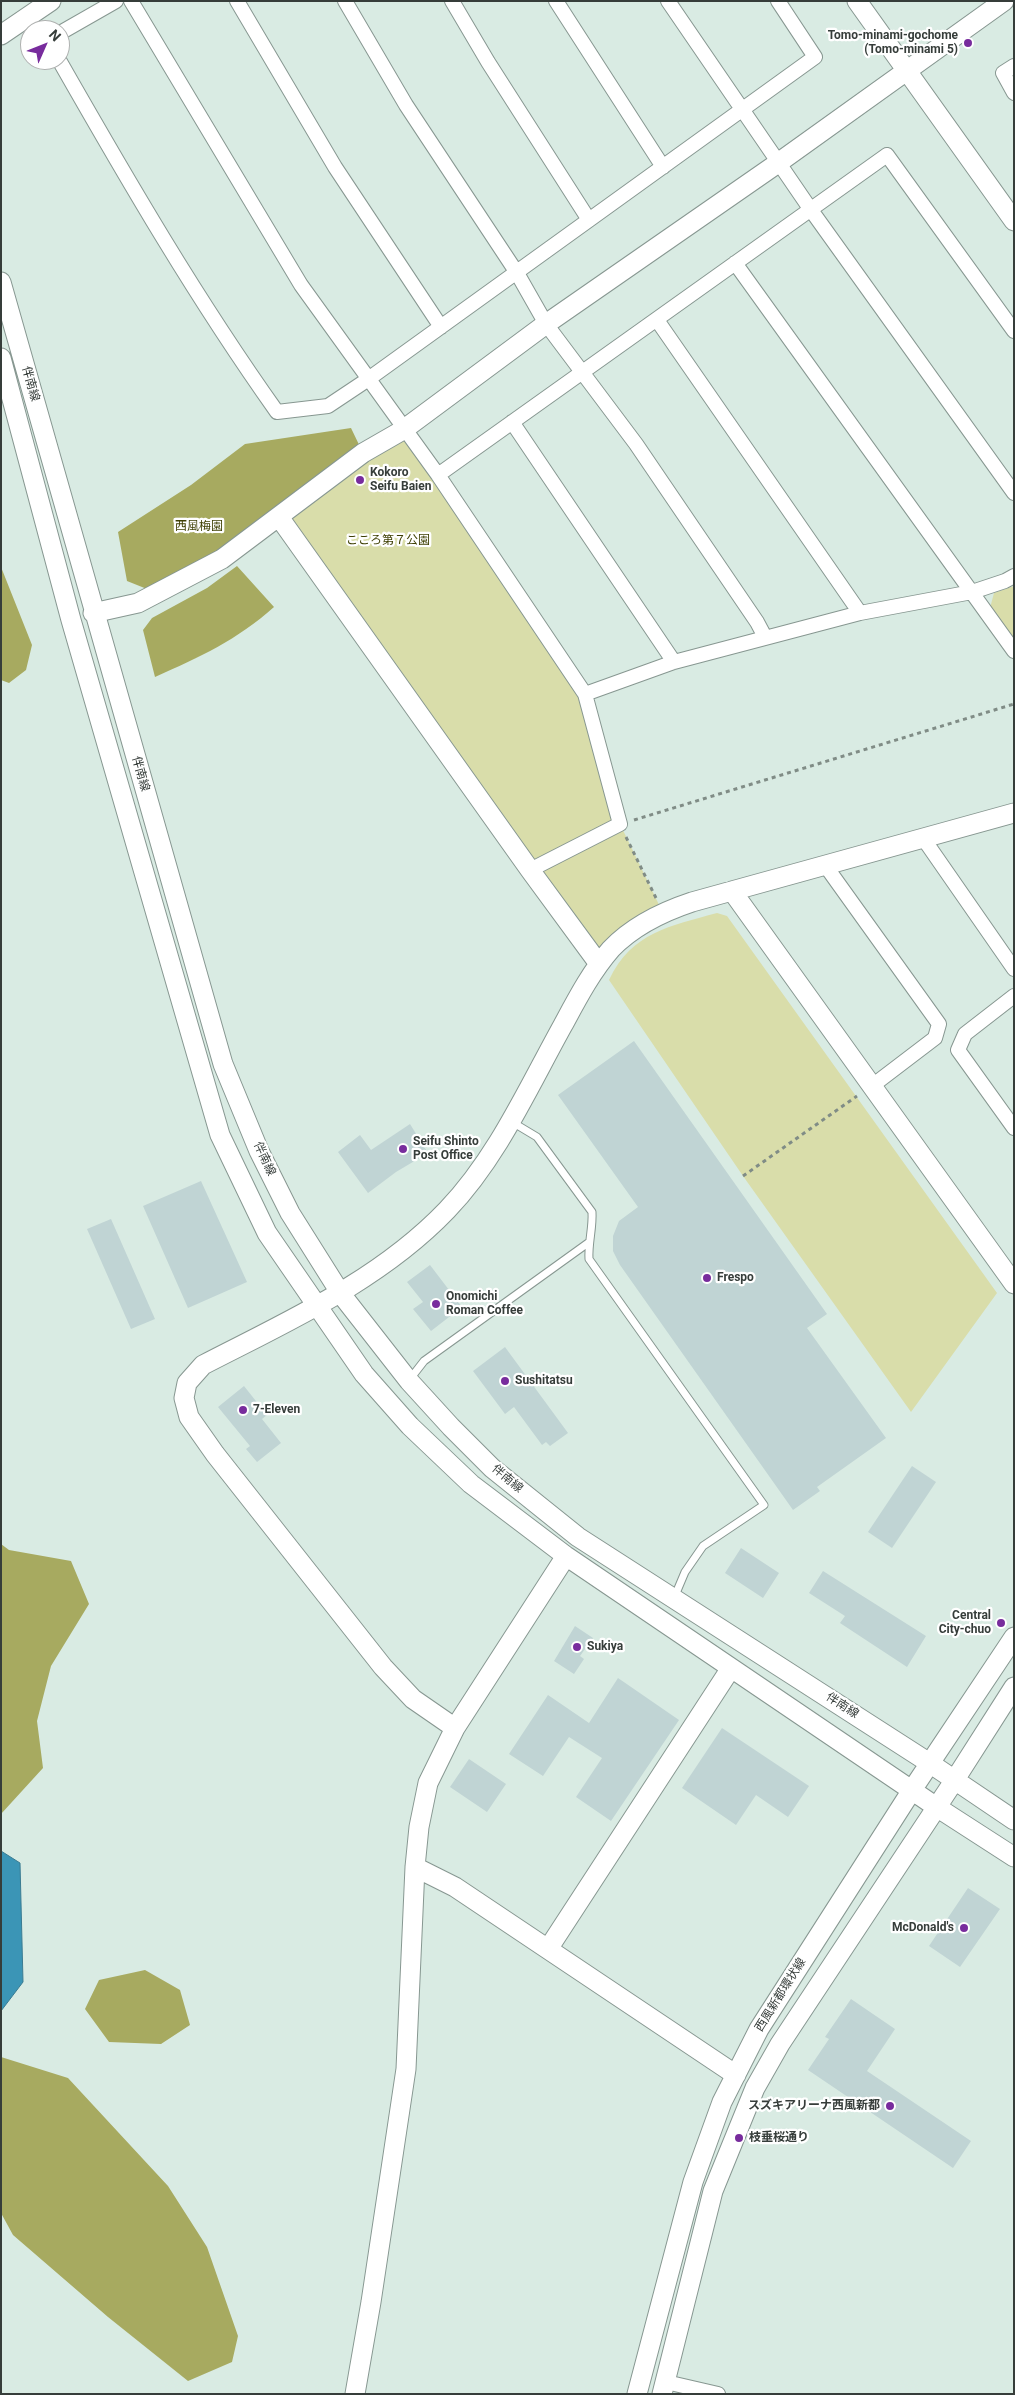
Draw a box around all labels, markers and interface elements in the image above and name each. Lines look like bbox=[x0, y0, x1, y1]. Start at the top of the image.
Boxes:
north arrow bbox=[20, 20, 70, 70]
text: N bbox=[46, 26, 64, 44]
place label: Tomo-minami-gochome (Tomo-minami 5) bbox=[828, 29, 958, 57]
marker: Tomo-minami-gochome (Tomo-minami 5) bbox=[962, 37, 974, 49]
street label: 伴南線 bbox=[18, 365, 42, 403]
place label: Kokoro Seifu Baien bbox=[370, 466, 432, 494]
marker: Kokoro Seifu Baien bbox=[354, 474, 366, 486]
park label: 西風梅園 bbox=[175, 520, 223, 534]
park label: こころ第７公園 bbox=[346, 534, 430, 548]
street label: 伴南線 bbox=[128, 755, 152, 793]
place label: Seifu Shinto Post Office bbox=[413, 1135, 479, 1163]
street label: 伴南線 bbox=[250, 1140, 278, 1178]
marker: Seifu Shinto Post Office bbox=[397, 1143, 409, 1155]
place label: Frespo bbox=[717, 1271, 754, 1285]
marker: Frespo bbox=[701, 1272, 713, 1284]
place label: Onomichi Roman Coffee bbox=[446, 1290, 523, 1318]
marker: Onomichi Roman Coffee bbox=[430, 1298, 442, 1310]
place label: Sushitatsu bbox=[515, 1374, 573, 1388]
marker: Sushitatsu bbox=[499, 1375, 511, 1387]
place label: 7-Eleven bbox=[253, 1403, 300, 1417]
marker: 7-Eleven bbox=[237, 1404, 249, 1416]
street label: 伴南線 bbox=[489, 1462, 525, 1496]
place label: Central City-chuo bbox=[939, 1609, 991, 1637]
marker: Central City-chuo bbox=[995, 1617, 1007, 1629]
place label: Sukiya bbox=[587, 1640, 623, 1654]
marker: Sukiya bbox=[571, 1641, 583, 1653]
street label: 伴南線 bbox=[823, 1690, 861, 1722]
place label: McDonald's bbox=[892, 1921, 954, 1935]
marker: McDonald's bbox=[958, 1922, 970, 1934]
street label: 西風新都環状線 bbox=[753, 1956, 809, 2034]
place label: スズキアリーナ西風新都 bbox=[748, 2099, 880, 2113]
marker: スズキアリーナ西風新都 bbox=[884, 2100, 896, 2112]
place label: 枝垂桜通り bbox=[749, 2131, 809, 2145]
marker: 枝垂桜通り bbox=[733, 2132, 745, 2144]

